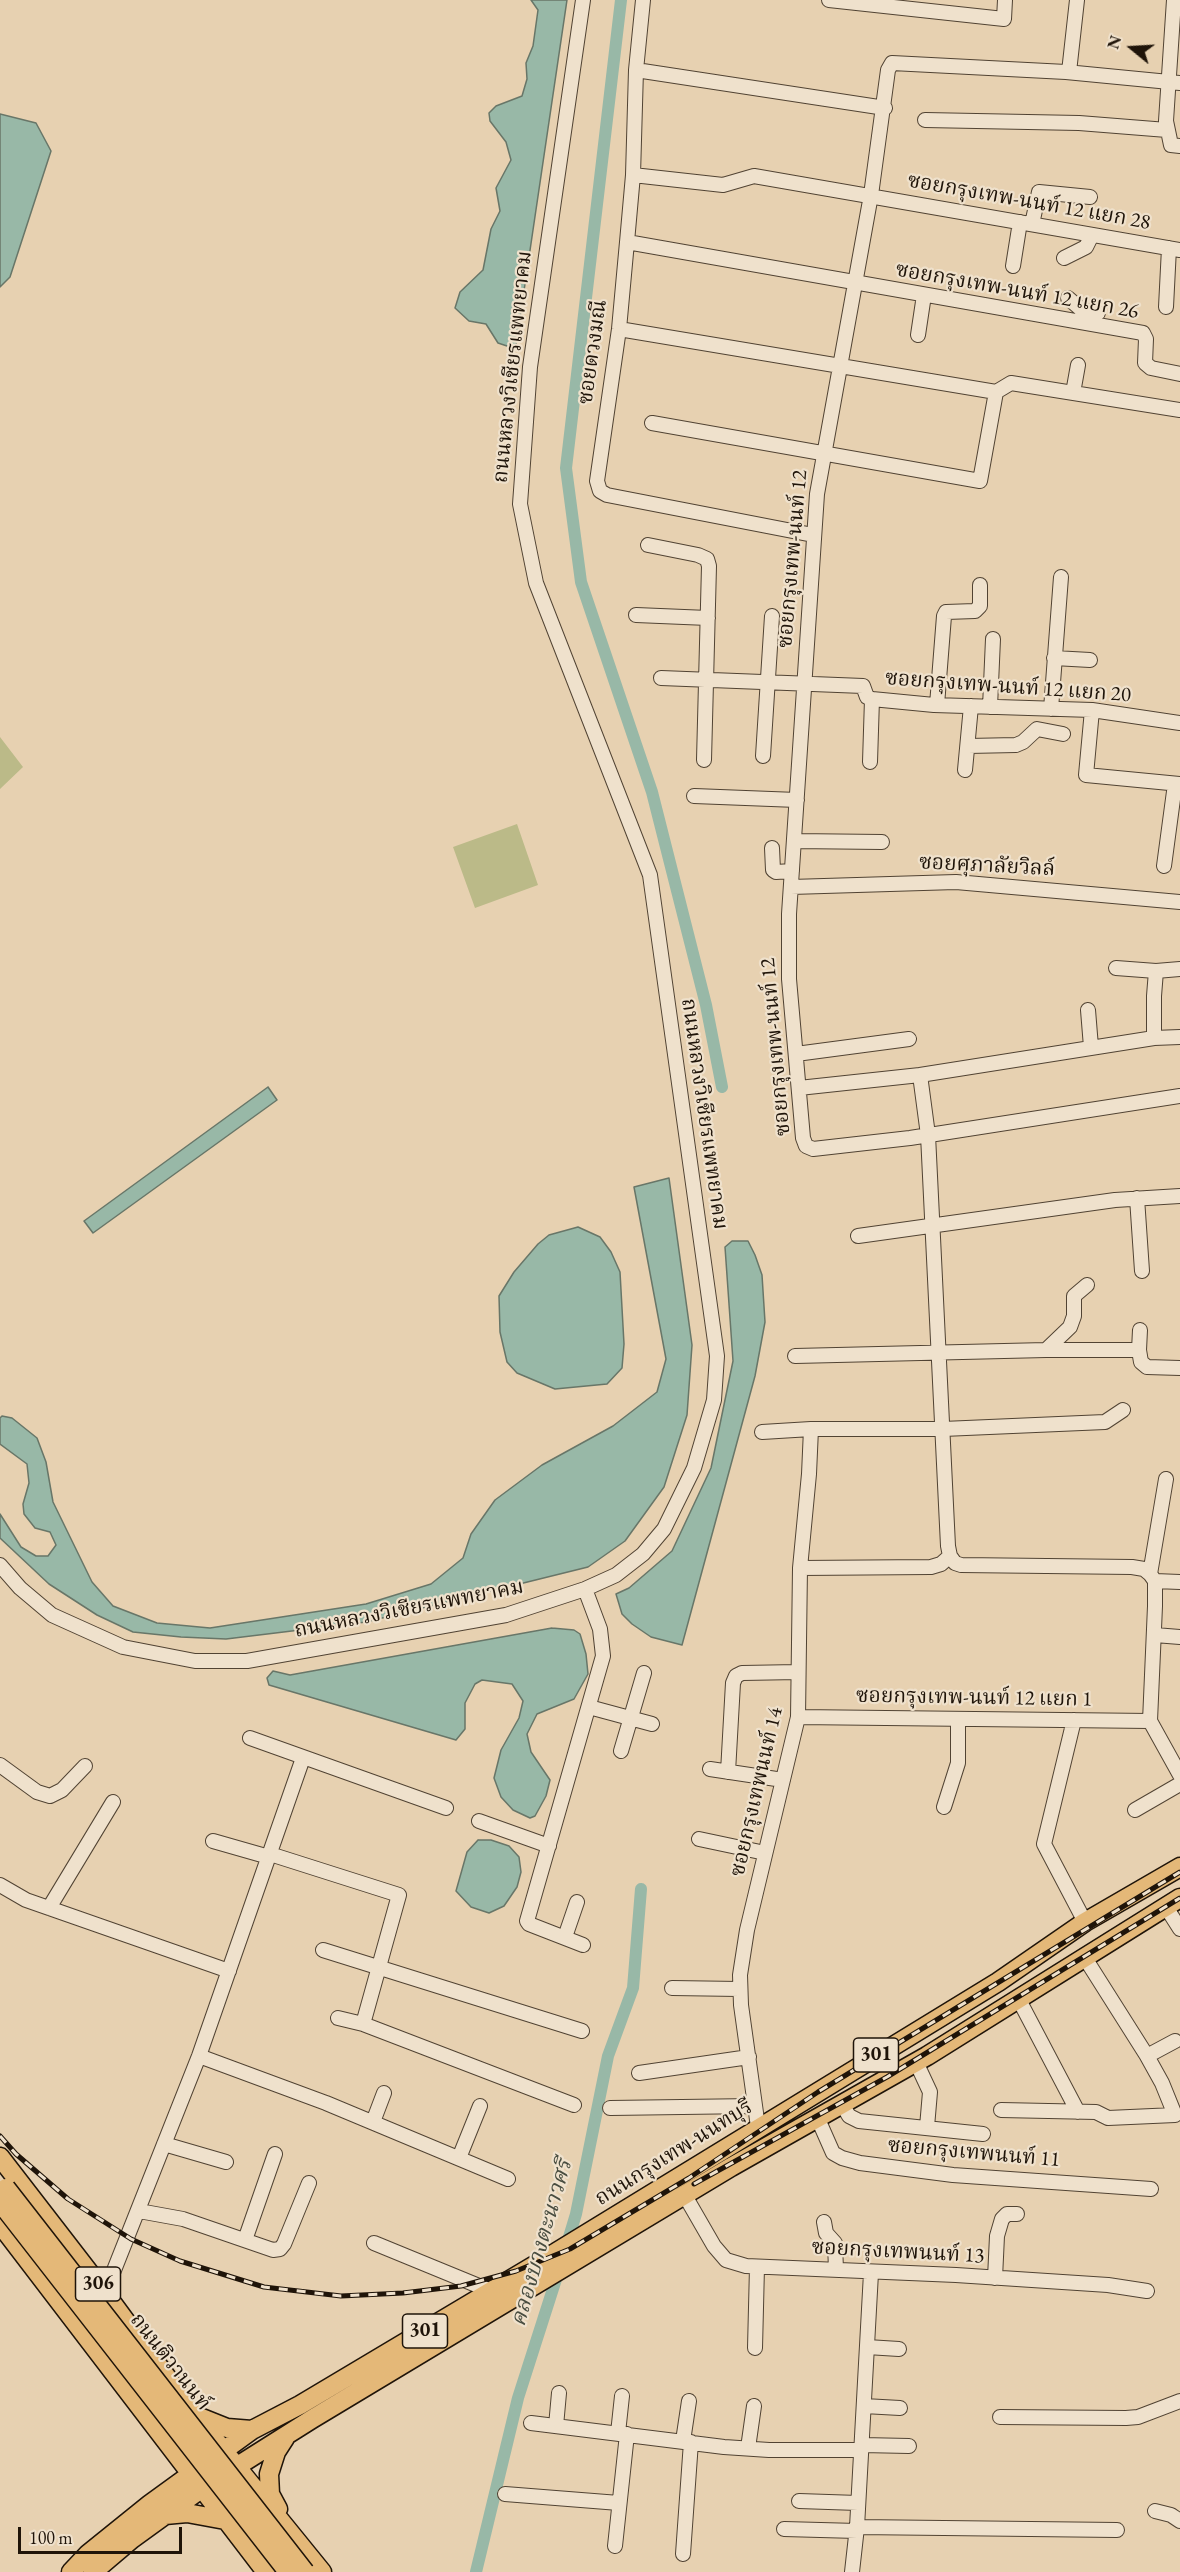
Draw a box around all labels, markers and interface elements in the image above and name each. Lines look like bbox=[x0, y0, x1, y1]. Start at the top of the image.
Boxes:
north arrow bbox=[1102, 18, 1162, 78]
text: N bbox=[1102, 33, 1126, 52]
street label: ซอยกรุงเทพ-นนท์ 12 แยก 28 bbox=[906, 168, 1152, 236]
street label: ถนนหลวงวิเชียรแพทยาคม bbox=[488, 250, 538, 484]
street label: ซอยกรุงเทพ-นนท์ 12 แยก 26 bbox=[894, 257, 1140, 325]
street label: ซอยดวงมณี bbox=[573, 298, 613, 406]
street label: ซอยกรุงเทพ-นนท์ 12 bbox=[773, 469, 813, 649]
street label: ซอยกรุงเทพ-นนท์ 12 แยก 20 bbox=[884, 666, 1132, 708]
street label: ซอยศุภาลัยวิลล์ bbox=[918, 850, 1056, 882]
street label: ซอยกรุงเทพ-นนท์ 12 bbox=[756, 957, 796, 1137]
street label: ถนนหลวงวิเชียรแพทยาคม bbox=[675, 997, 733, 1231]
street label: ถนนหลวงวิเชียรแพทยาคม bbox=[292, 1574, 526, 1644]
street label: ซอยกรุงเทพ-นนท์ 12 แยก 1 bbox=[856, 1683, 1092, 1713]
street label: ซอยกรุงเทพนนท์ 14 bbox=[725, 1705, 789, 1879]
road number: 301 bbox=[854, 2038, 898, 2072]
street label: ถนนกรุงเทพ-นนทบุรี bbox=[591, 2094, 757, 2212]
street label: ซอยกรุงเทพนนท์ 11 bbox=[887, 2133, 1061, 2173]
water label: คลองบางตะนาวศรี bbox=[506, 2157, 578, 2329]
street label: ซอยกรุงเทพนนท์ 13 bbox=[811, 2235, 985, 2269]
road number: 306 bbox=[76, 2267, 120, 2301]
street label: ถนนติวานนท์ bbox=[124, 2308, 216, 2416]
road number: 301 bbox=[402, 2314, 448, 2348]
scale bar bbox=[21, 2515, 184, 2553]
text: 100 m bbox=[29, 2526, 73, 2549]

